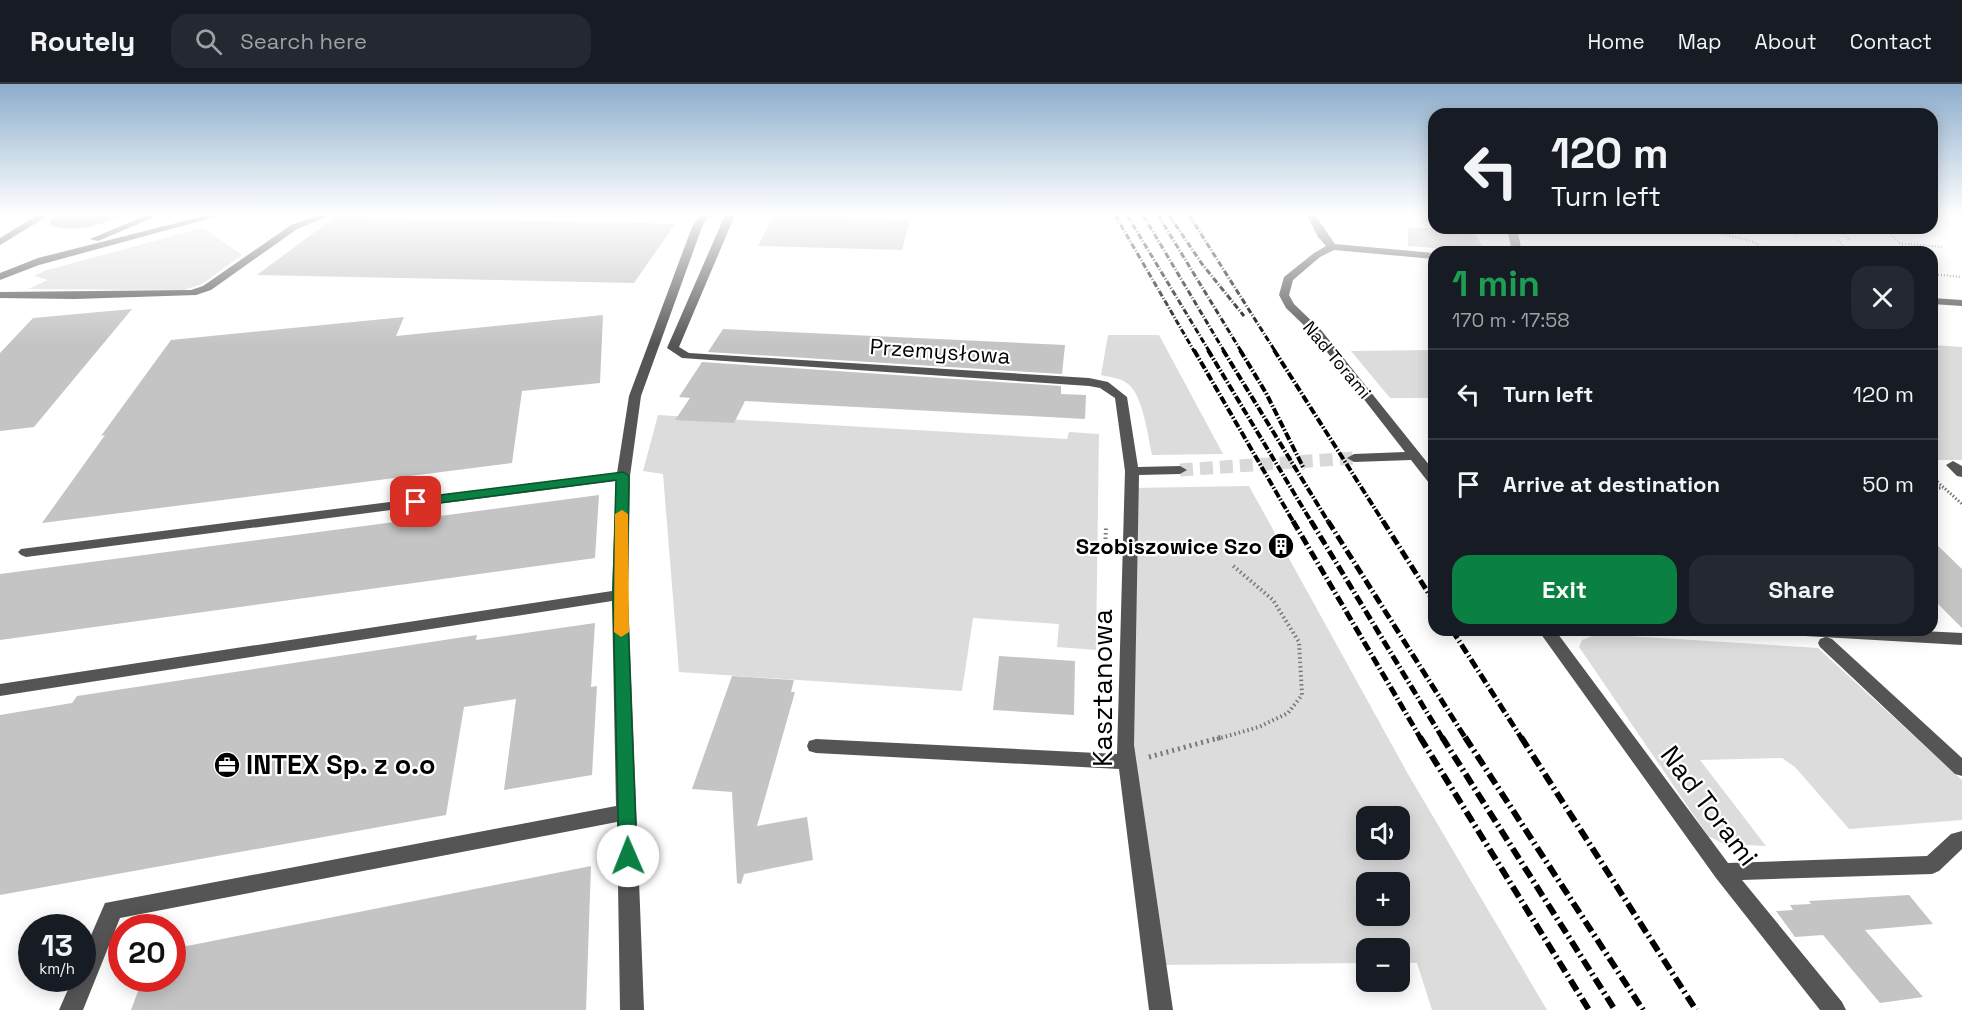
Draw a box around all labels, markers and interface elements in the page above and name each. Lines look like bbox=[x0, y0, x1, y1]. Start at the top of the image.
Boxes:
search box bbox=[171, 14, 591, 68]
text: Routely bbox=[30, 23, 135, 59]
icon: search bbox=[192, 25, 225, 58]
text: Search here bbox=[240, 27, 367, 55]
text: Home bbox=[1587, 28, 1645, 55]
text: Map bbox=[1678, 28, 1722, 55]
text: About bbox=[1755, 28, 1817, 55]
text: Contact bbox=[1850, 28, 1932, 55]
text: 120 m bbox=[1551, 127, 1669, 180]
icon: left bbox=[1452, 132, 1530, 210]
text: Turn left bbox=[1551, 179, 1661, 214]
text: 1 min bbox=[1452, 261, 1540, 307]
button: close bbox=[1851, 266, 1914, 329]
text: 170 m · 17:58 bbox=[1452, 307, 1570, 333]
street label: Nad Torami bbox=[1298, 316, 1377, 403]
street label: Przemysłowa bbox=[869, 332, 1012, 370]
icon: left bbox=[1452, 378, 1485, 411]
text: Turn left bbox=[1503, 380, 1593, 408]
text: 120 m bbox=[1853, 380, 1914, 408]
icon: arrive bbox=[1452, 468, 1485, 501]
text: Arrive at destination bbox=[1503, 470, 1720, 498]
text: 50 m bbox=[1862, 470, 1914, 498]
pin bbox=[390, 476, 441, 527]
icon: arrive bbox=[399, 485, 432, 518]
building icon: Szobiszowice Szo bbox=[1266, 531, 1296, 561]
place label: Szobiszowice Szo bbox=[1076, 532, 1262, 560]
button: Exit bbox=[1452, 555, 1677, 624]
button: Share bbox=[1689, 555, 1914, 624]
street label: Kasztanowa bbox=[1085, 609, 1120, 767]
street label: Nad Torami bbox=[1653, 739, 1766, 873]
place label: INTEX Sp. z o.o bbox=[246, 747, 435, 782]
office icon: INTEX Sp. z o.o bbox=[212, 750, 242, 780]
map controls bbox=[1356, 806, 1410, 992]
button: sound bbox=[1356, 806, 1410, 860]
position arrow bbox=[596, 824, 660, 888]
button: + bbox=[1356, 872, 1410, 926]
speed limit sign: 20 bbox=[108, 914, 186, 992]
text: 13 bbox=[41, 926, 73, 965]
button: − bbox=[1356, 938, 1410, 992]
text: km/h bbox=[39, 959, 75, 978]

